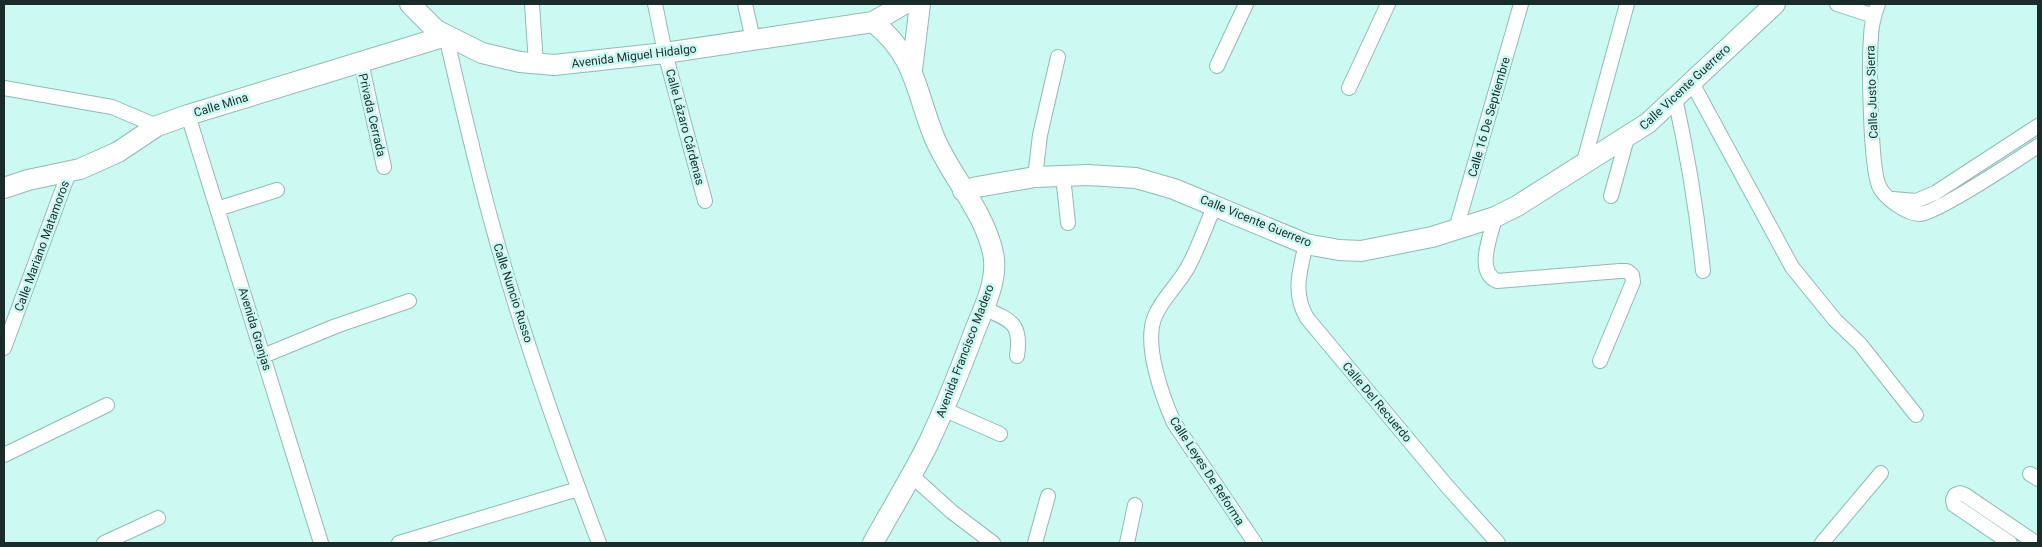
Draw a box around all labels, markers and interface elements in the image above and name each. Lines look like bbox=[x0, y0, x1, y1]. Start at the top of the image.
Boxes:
street label: Avenida Miguel Hidalgo bbox=[571, 41, 697, 71]
street label: Calle Vicente Guerrero bbox=[1637, 41, 1733, 133]
street label: Calle Justo Sierra bbox=[1863, 45, 1881, 139]
street label: Calle 16 De Septiembre bbox=[1465, 55, 1513, 179]
street label: Calle Lázaro Cárdenas bbox=[663, 67, 707, 187]
street label: Privada Cerrada bbox=[356, 72, 388, 158]
street label: Calle Mina bbox=[192, 90, 250, 120]
street label: Calle Mariano Matamoros bbox=[12, 179, 72, 313]
street label: Calle Vicente Guerrero bbox=[1198, 192, 1314, 250]
street label: Calle Nuncio Russo bbox=[490, 242, 536, 345]
street label: Avenida Francisco Madero bbox=[933, 282, 997, 419]
street label: Avenida Granjas bbox=[236, 286, 274, 372]
street label: Calle Del Recuerdo bbox=[1339, 359, 1415, 445]
street label: Calle Leyes De Reforma bbox=[1167, 414, 1247, 528]

